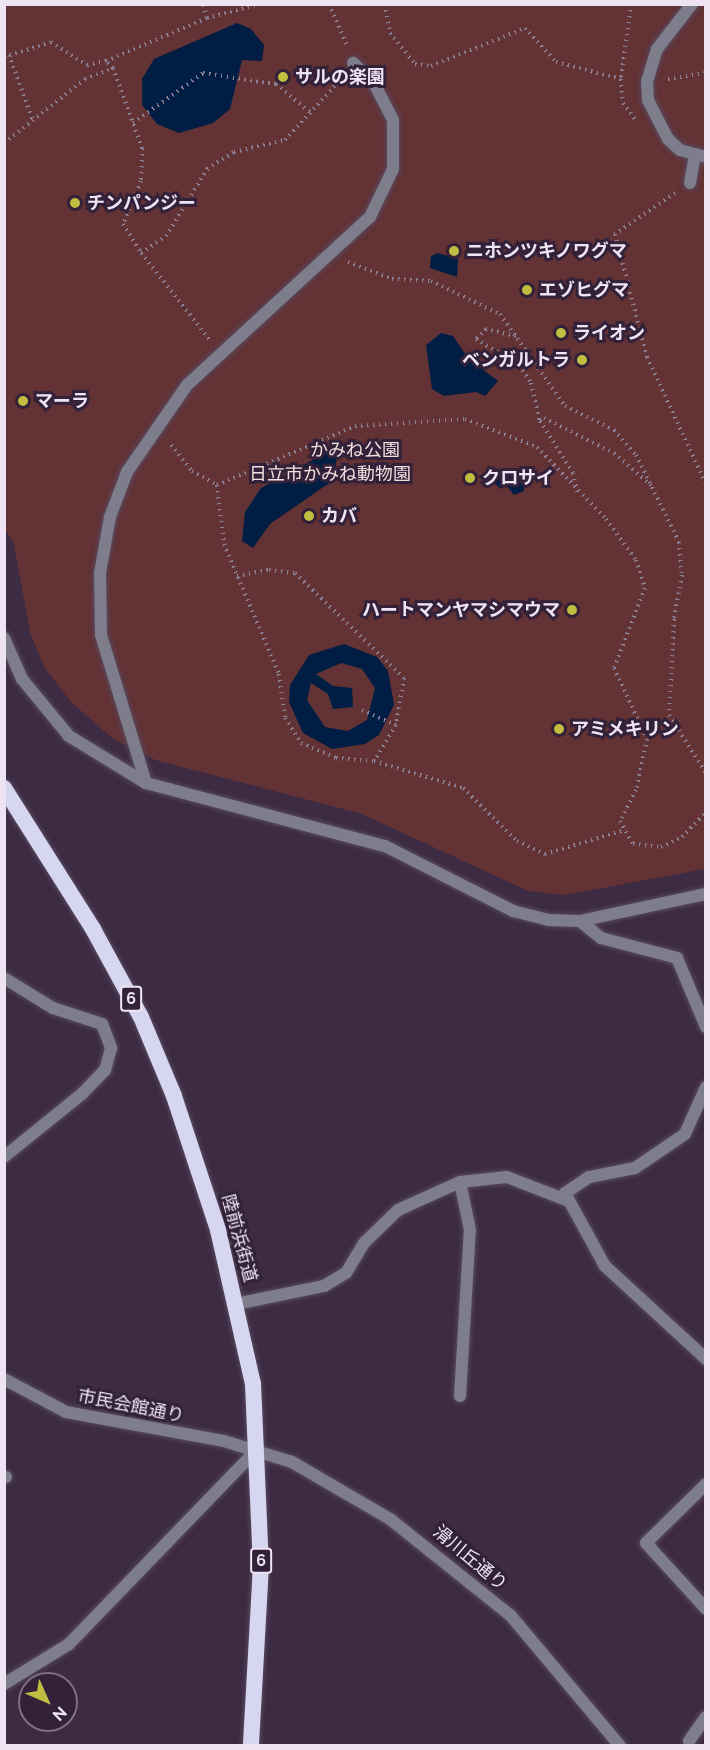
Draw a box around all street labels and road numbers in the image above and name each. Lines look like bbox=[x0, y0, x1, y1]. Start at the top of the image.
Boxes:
road number: 6 bbox=[119, 986, 143, 1012]
street label: 陸前浜街道 bbox=[217, 1192, 261, 1284]
street label: 市民会館通り bbox=[76, 1385, 186, 1427]
street label: 滑川丘通り bbox=[429, 1521, 511, 1595]
road number: 6 bbox=[249, 1548, 273, 1574]

